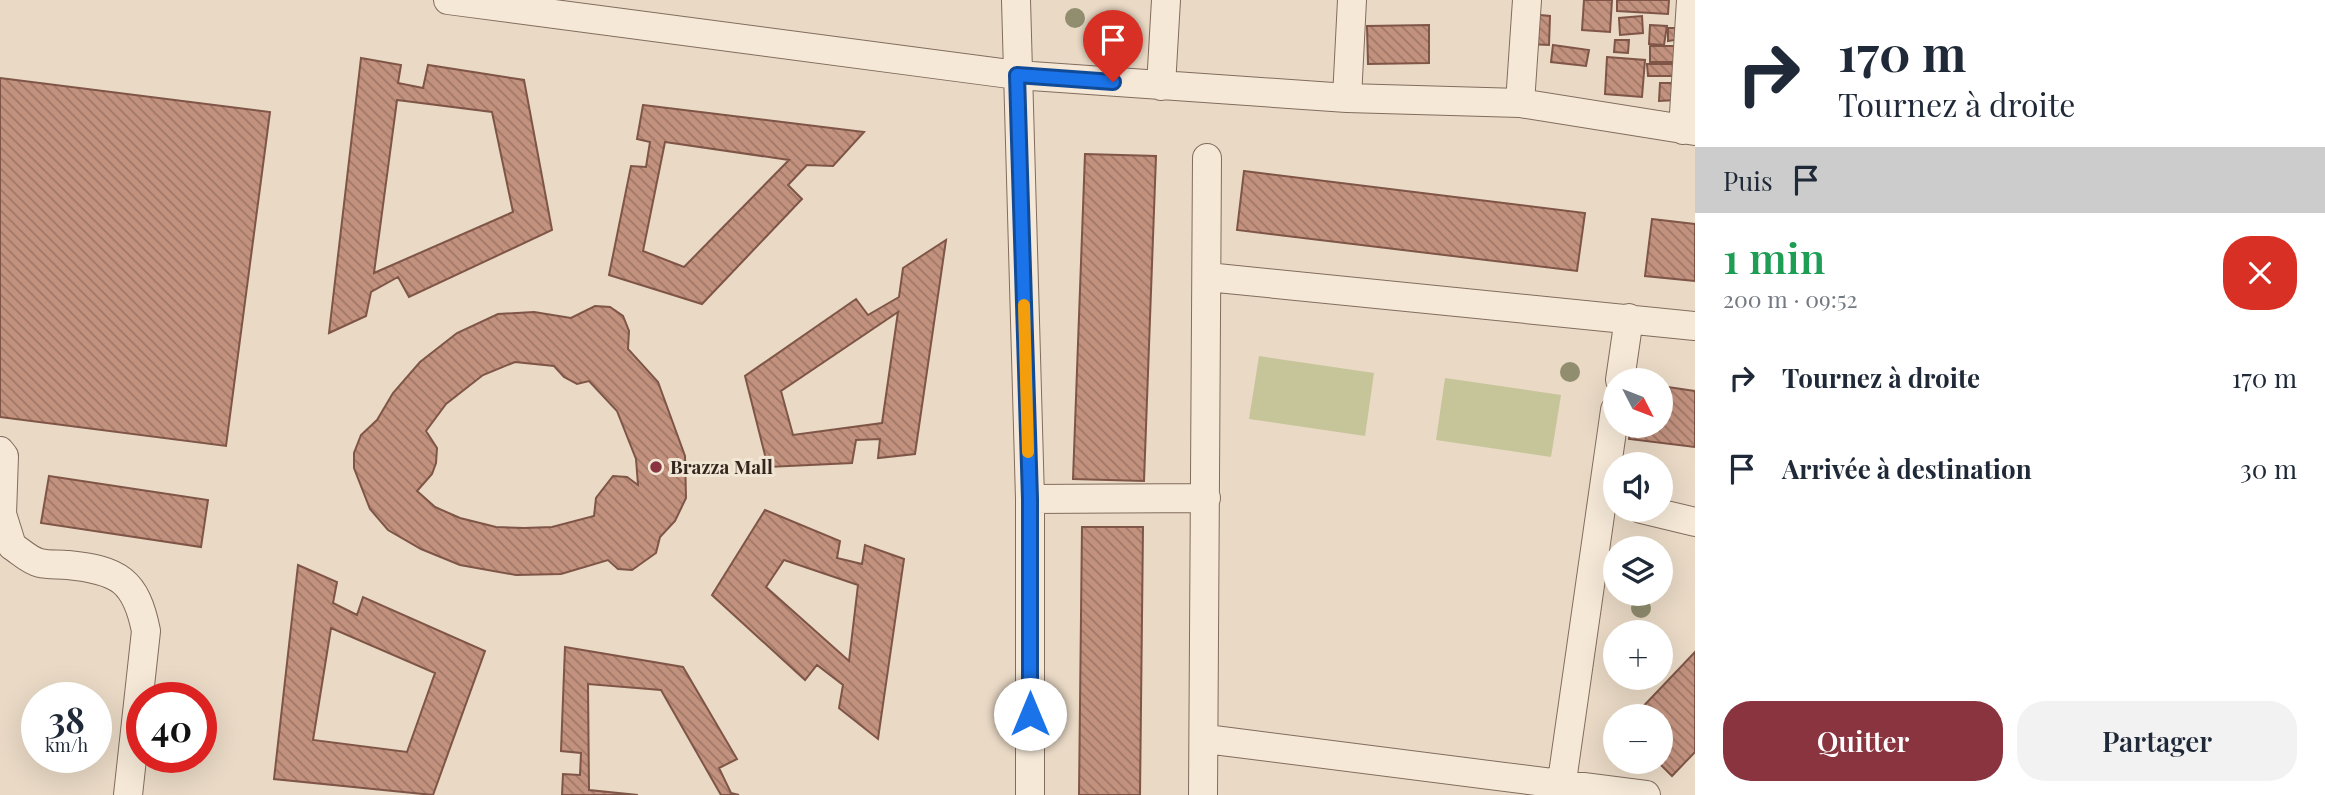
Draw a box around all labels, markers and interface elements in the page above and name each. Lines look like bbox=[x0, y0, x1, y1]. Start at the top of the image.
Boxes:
pin bbox=[1083, 10, 1143, 82]
text: 170 m bbox=[1838, 19, 1966, 84]
icon: arrive bbox=[1094, 21, 1132, 59]
icon: right bbox=[1723, 28, 1814, 119]
text: Tournez à droite bbox=[1838, 82, 2076, 125]
icon: arrive bbox=[1787, 161, 1825, 199]
text: Puis bbox=[1723, 163, 1773, 198]
text: 1 min bbox=[1723, 229, 1825, 285]
button: close bbox=[2223, 236, 2297, 310]
text: 200 m · 09:52 bbox=[1723, 283, 1857, 314]
icon: right bbox=[1723, 359, 1761, 397]
text: Tournez à droite bbox=[1782, 360, 1980, 395]
text: 170 m bbox=[2232, 360, 2297, 395]
north arrow bbox=[1603, 368, 1673, 438]
map controls bbox=[1603, 368, 1673, 774]
icon: arrive bbox=[1723, 450, 1761, 488]
text: Arrivée à destination bbox=[1782, 451, 2032, 486]
text: 30 m bbox=[2240, 451, 2297, 486]
button: sound bbox=[1603, 452, 1673, 522]
place label: Brazza Mall bbox=[670, 453, 773, 479]
marker: Brazza Mall bbox=[648, 459, 664, 475]
button: layers bbox=[1603, 536, 1673, 606]
button: + bbox=[1603, 620, 1673, 690]
position arrow bbox=[993, 677, 1067, 751]
speed limit sign: 40 bbox=[126, 682, 217, 773]
text: 38 bbox=[48, 695, 85, 742]
button: Quitter bbox=[1723, 701, 2003, 781]
button: Partager bbox=[2017, 701, 2297, 781]
button: − bbox=[1603, 704, 1673, 774]
text: km/h bbox=[45, 733, 88, 757]

